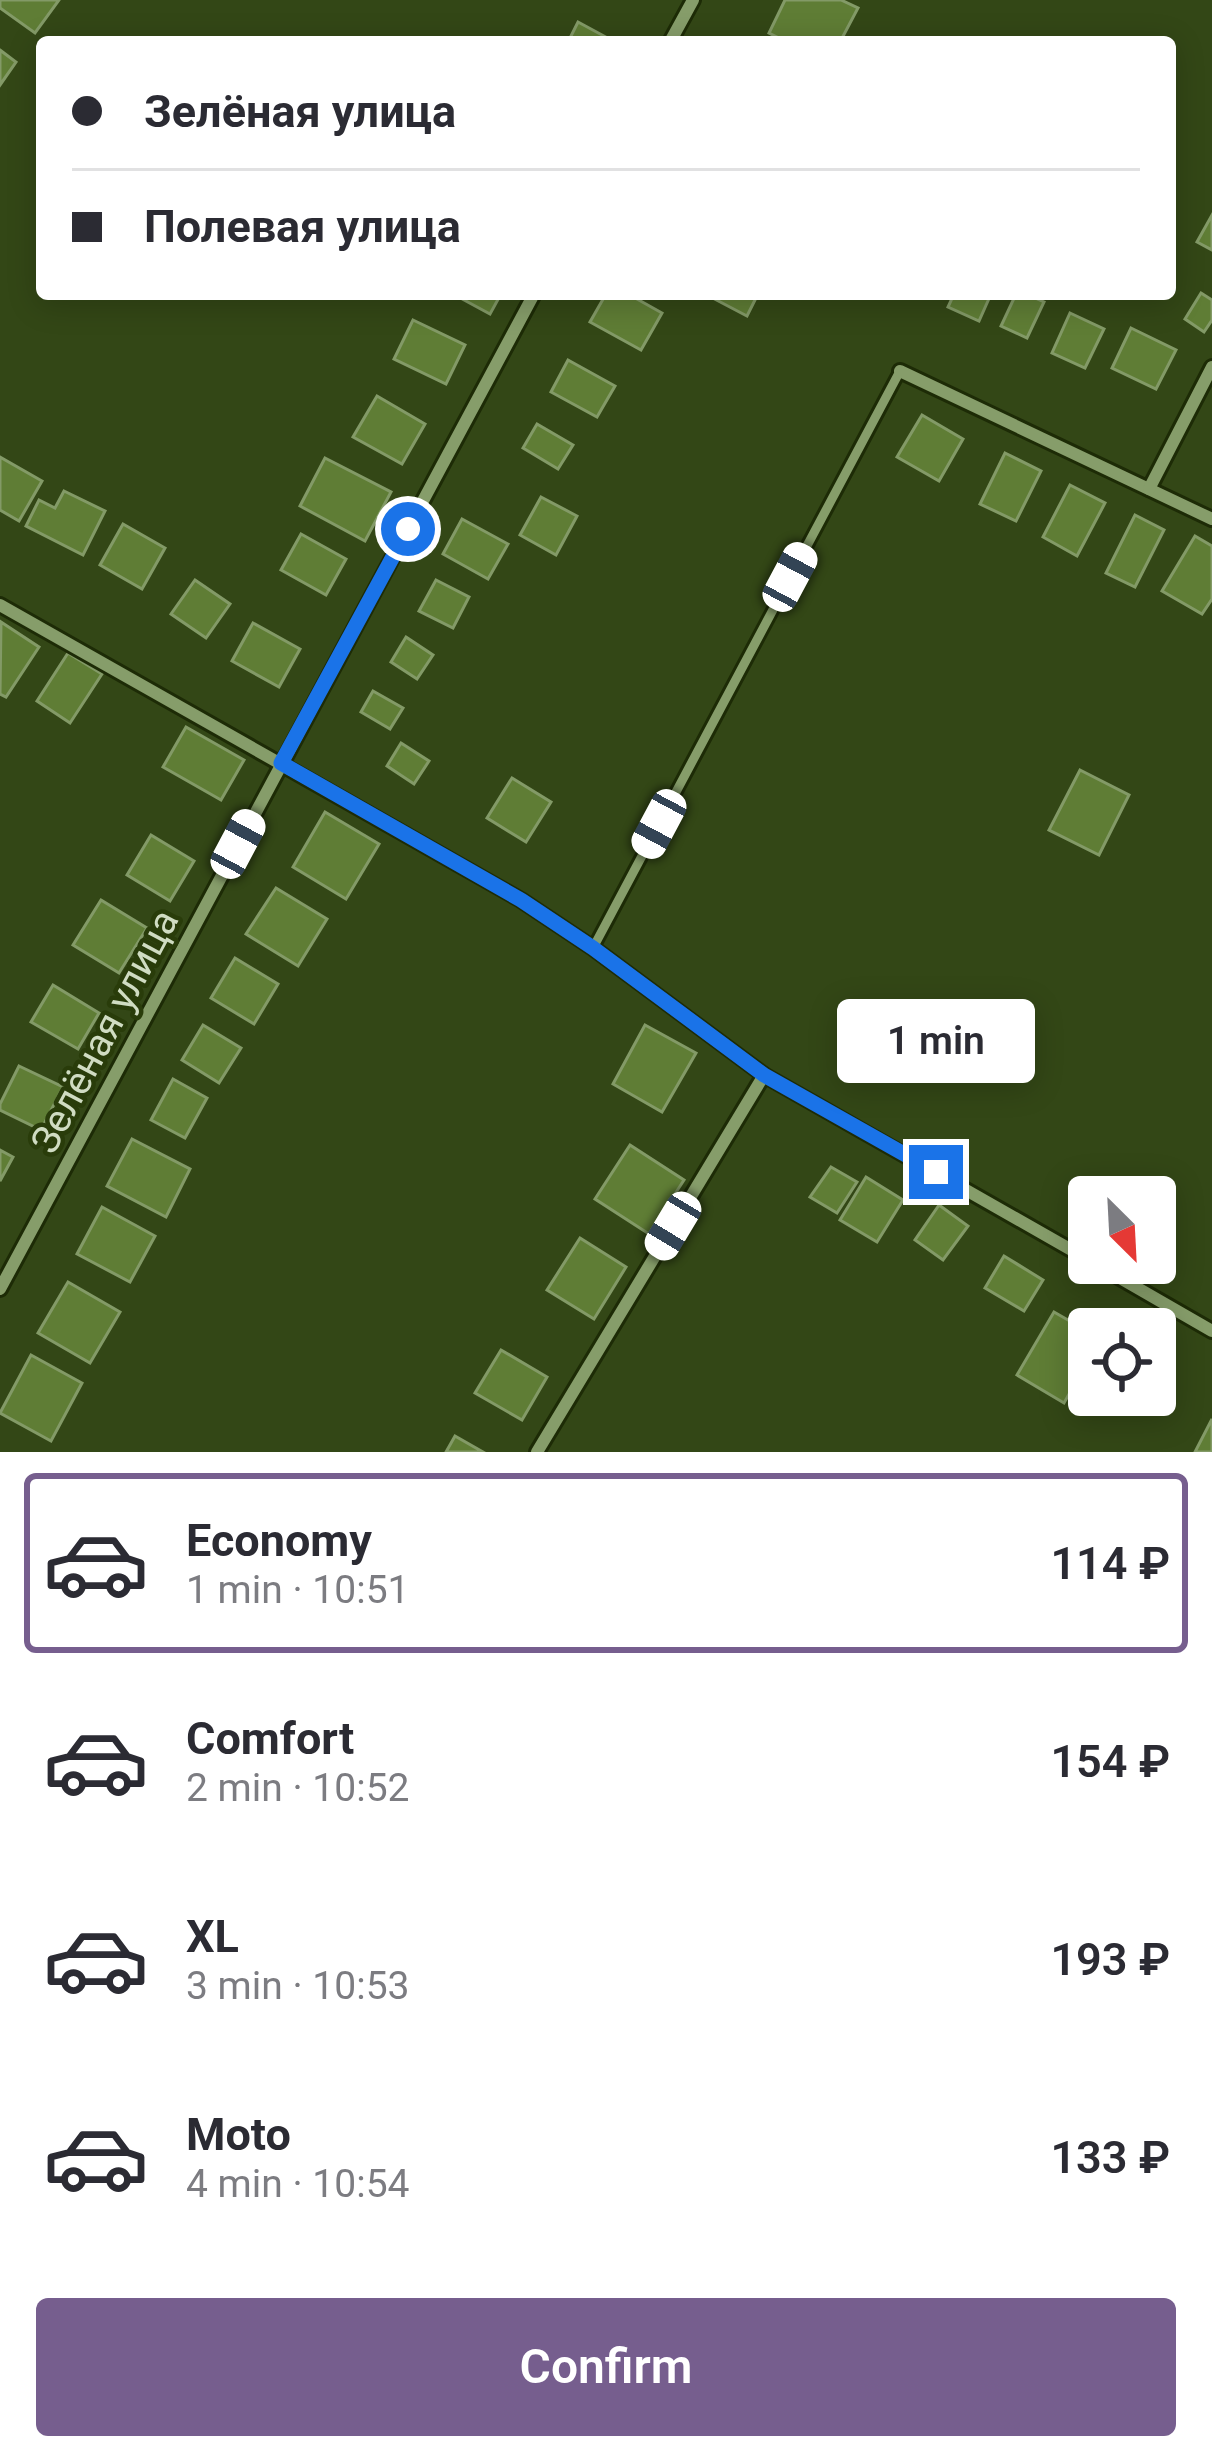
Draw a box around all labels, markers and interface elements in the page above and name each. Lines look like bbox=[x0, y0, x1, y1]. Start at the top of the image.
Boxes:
text: Зелёная улица bbox=[144, 85, 456, 138]
text: Полевая улица bbox=[144, 200, 461, 253]
route start bbox=[381, 502, 435, 556]
car bbox=[757, 537, 823, 617]
car bbox=[626, 784, 692, 864]
car bbox=[205, 804, 271, 884]
street label: Зелёная улица bbox=[21, 902, 188, 1161]
callout: 1 min bbox=[837, 998, 1035, 1082]
text: 1 min bbox=[887, 1018, 985, 1064]
route end bbox=[909, 1145, 963, 1199]
north arrow bbox=[1068, 1176, 1176, 1284]
map controls bbox=[1068, 1176, 1176, 1416]
car bbox=[639, 1186, 707, 1266]
button: locate bbox=[1068, 1308, 1176, 1416]
icon: car bbox=[42, 1509, 150, 1617]
text: Economy bbox=[186, 1514, 372, 1567]
text: 114 ₽ bbox=[1050, 1537, 1170, 1590]
text: 1 min · 10:51 bbox=[186, 1567, 409, 1613]
icon: car bbox=[42, 1707, 150, 1815]
text: Comfort bbox=[186, 1712, 354, 1765]
text: 154 ₽ bbox=[1050, 1735, 1170, 1788]
text: 2 min · 10:52 bbox=[186, 1765, 409, 1811]
icon: car bbox=[42, 1905, 150, 2013]
text: XL bbox=[186, 1910, 239, 1963]
text: 193 ₽ bbox=[1050, 1933, 1170, 1986]
text: 3 min · 10:53 bbox=[186, 1963, 409, 2009]
icon: car bbox=[42, 2103, 150, 2211]
text: Moto bbox=[186, 2108, 291, 2161]
text: 133 ₽ bbox=[1050, 2131, 1170, 2184]
text: 4 min · 10:54 bbox=[186, 2161, 409, 2207]
button: Confirm bbox=[36, 2298, 1176, 2436]

